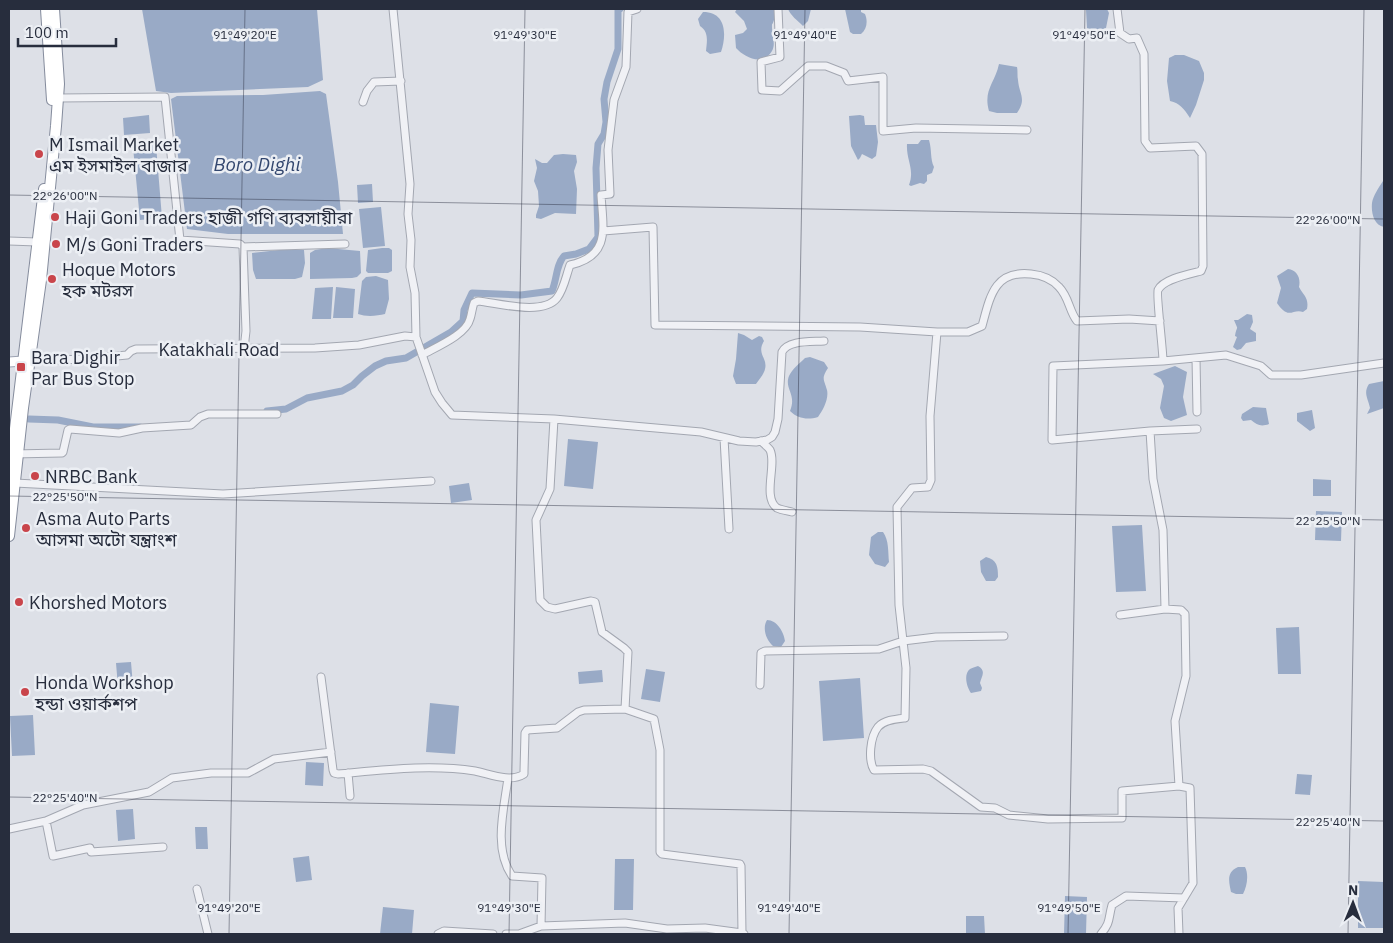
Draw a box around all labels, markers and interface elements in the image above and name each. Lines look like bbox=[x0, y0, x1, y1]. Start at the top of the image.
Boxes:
scale bar bbox=[18, 15, 115, 47]
text: 100 m bbox=[25, 23, 69, 42]
text: 91°49'20"E bbox=[213, 27, 277, 42]
text: 91°49'30"E bbox=[493, 27, 557, 42]
text: 91°49'40"E bbox=[773, 27, 837, 42]
text: 91°49'50"E bbox=[1052, 27, 1116, 42]
place label: M Ismail Market এম ইসমাইল বাজার bbox=[49, 133, 188, 177]
marker: M Ismail Market এম ইসমাইল বাজার bbox=[33, 148, 45, 160]
water label: Boro Dighi bbox=[214, 152, 301, 176]
text: 22°26'00"N bbox=[32, 188, 98, 203]
place label: Haji Goni Traders হাজী গণি ব্যবসায়ীরা bbox=[65, 206, 353, 229]
marker: Haji Goni Traders হাজী গণি ব্যবসায়ীরা bbox=[49, 211, 61, 223]
text: 22°26'00"N bbox=[1295, 212, 1361, 227]
place label: M/s Goni Traders bbox=[66, 233, 203, 256]
marker: M/s Goni Traders bbox=[50, 238, 62, 250]
place label: Hoque Motors হক মটরস bbox=[61, 258, 176, 302]
marker: Hoque Motors হক মটরস bbox=[46, 273, 58, 285]
street label: Katakhali Road bbox=[158, 338, 280, 361]
place label: Bara Dighir Par Bus Stop bbox=[31, 346, 134, 390]
marker: Bara Dighir Par Bus Stop bbox=[15, 361, 27, 373]
place label: NRBC Bank bbox=[45, 465, 138, 488]
marker: NRBC Bank bbox=[29, 470, 41, 482]
text: 22°25'50"N bbox=[32, 489, 98, 504]
place label: Asma Auto Parts আসমা অটো যন্ত্রাংশ bbox=[35, 507, 178, 551]
text: 22°25'50"N bbox=[1295, 513, 1361, 528]
marker: Asma Auto Parts আসমা অটো যন্ত্রাংশ bbox=[20, 522, 32, 534]
place label: Khorshed Motors bbox=[29, 591, 167, 614]
marker: Khorshed Motors bbox=[13, 596, 25, 608]
place label: Honda Workshop হন্ডা ওয়ার্কশপ bbox=[34, 671, 174, 715]
marker: Honda Workshop হন্ডা ওয়ার্কশপ bbox=[19, 686, 31, 698]
text: 22°25'40"N bbox=[32, 790, 98, 805]
text: 22°25'40"N bbox=[1295, 814, 1361, 829]
north arrow bbox=[1328, 878, 1378, 928]
text: N bbox=[1348, 881, 1358, 899]
text: 91°49'20"E bbox=[197, 900, 261, 915]
text: 91°49'30"E bbox=[477, 900, 541, 915]
text: 91°49'40"E bbox=[757, 900, 821, 915]
text: 91°49'50"E bbox=[1037, 900, 1101, 915]

